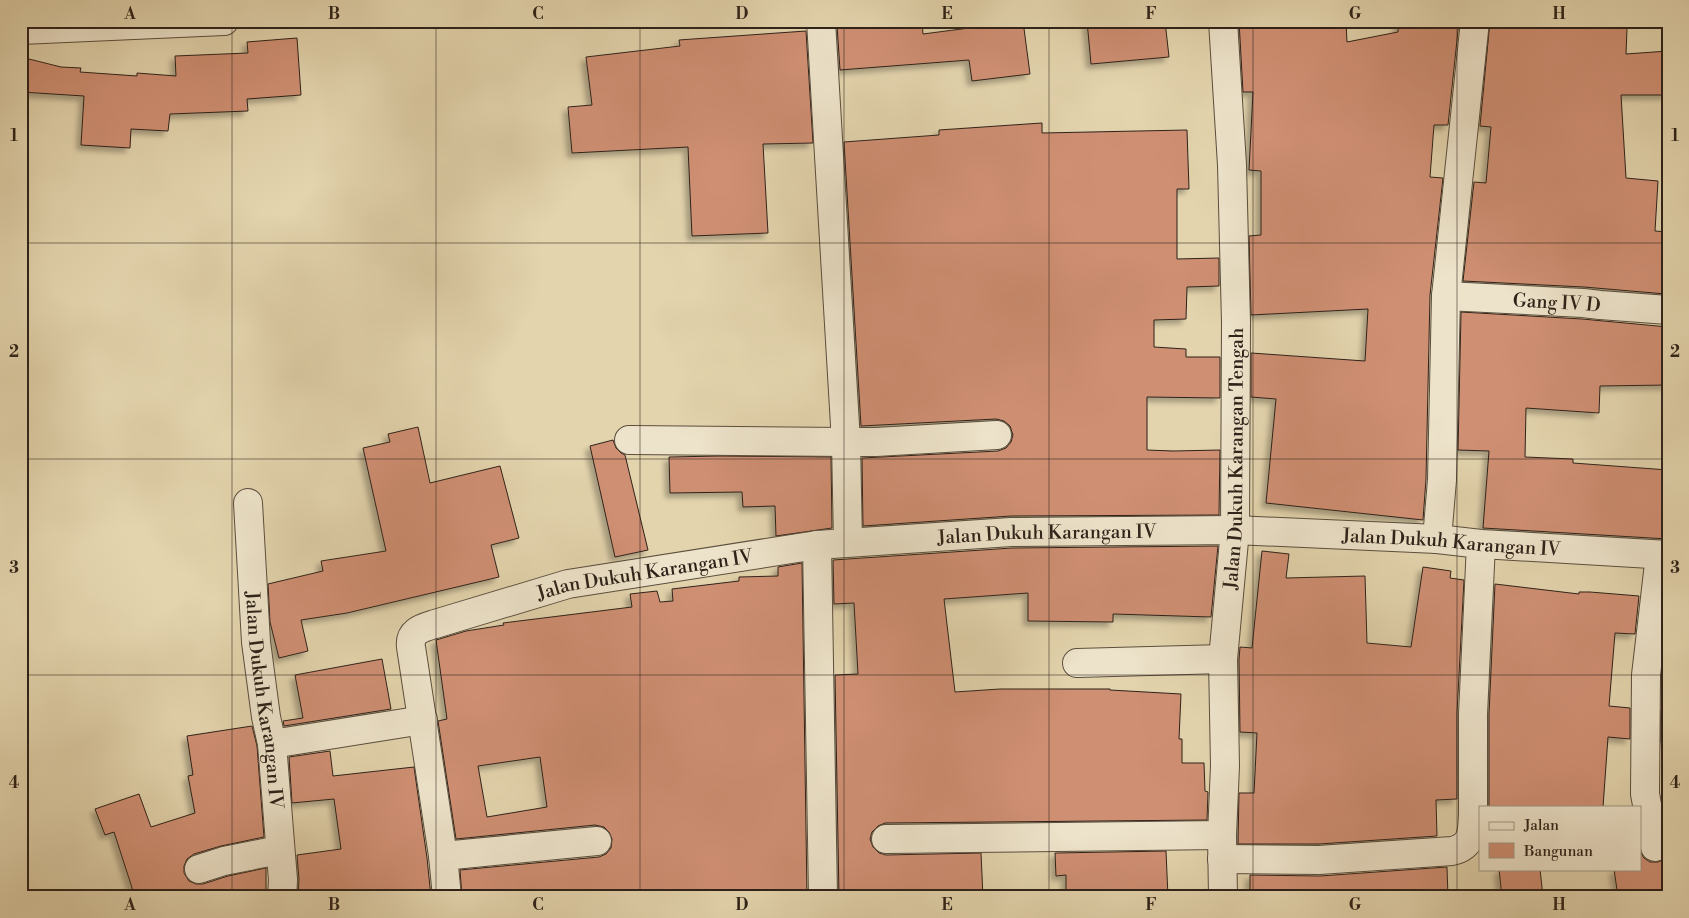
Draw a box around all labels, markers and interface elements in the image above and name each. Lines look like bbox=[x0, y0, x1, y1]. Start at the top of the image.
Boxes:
text: A bbox=[123, 4, 136, 24]
text: B bbox=[328, 4, 340, 24]
text: C bbox=[532, 4, 544, 24]
text: D bbox=[736, 4, 749, 24]
text: E bbox=[941, 4, 953, 24]
text: F bbox=[1145, 4, 1157, 24]
text: G bbox=[1349, 4, 1362, 24]
text: H bbox=[1552, 4, 1566, 24]
text: 1 bbox=[10, 126, 18, 146]
text: 1 bbox=[1671, 126, 1679, 146]
street label: Gang IV D bbox=[1512, 288, 1602, 318]
street label: Jalan Dukuh Karangan Tengah bbox=[1218, 328, 1249, 592]
text: 2 bbox=[9, 342, 19, 362]
text: 2 bbox=[1670, 342, 1680, 362]
street label: Jalan Dukuh Karangan IV bbox=[936, 520, 1157, 550]
street label: Jalan Dukuh Karangan IV bbox=[1341, 524, 1562, 562]
street label: Jalan Dukuh Karangan IV bbox=[533, 544, 755, 606]
text: 3 bbox=[9, 558, 19, 578]
text: 3 bbox=[1670, 558, 1680, 578]
street label: Jalan Dukuh Karangan IV bbox=[240, 590, 288, 810]
text: 4 bbox=[9, 773, 20, 793]
text: 4 bbox=[1670, 773, 1681, 793]
legend bbox=[1479, 806, 1642, 870]
text: Jalan bbox=[1523, 816, 1559, 835]
text: Bangunan bbox=[1523, 842, 1593, 861]
text: A bbox=[123, 895, 136, 915]
text: B bbox=[328, 895, 340, 915]
text: C bbox=[532, 895, 544, 915]
text: D bbox=[736, 895, 749, 915]
text: E bbox=[941, 895, 953, 915]
text: F bbox=[1145, 895, 1157, 915]
text: G bbox=[1349, 895, 1362, 915]
text: H bbox=[1552, 895, 1566, 915]

